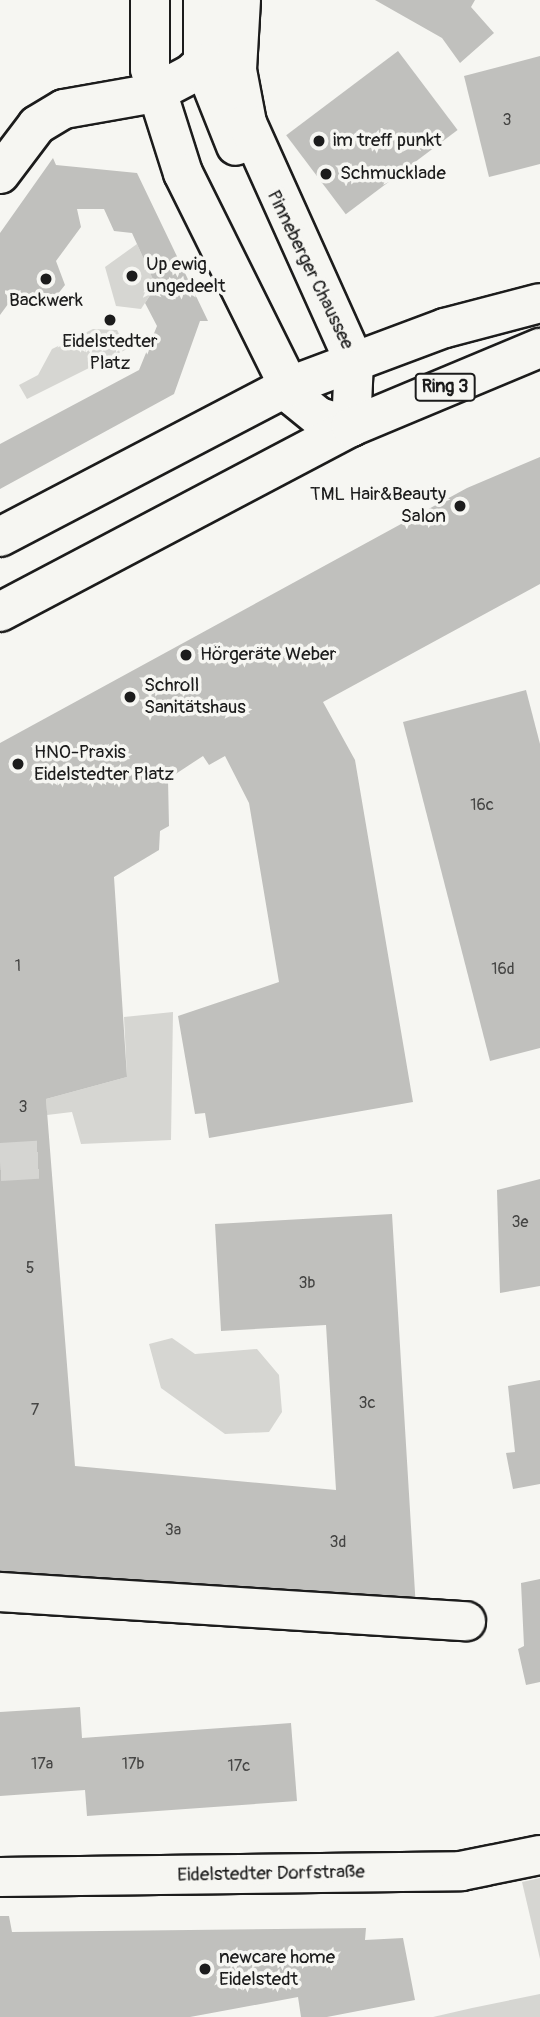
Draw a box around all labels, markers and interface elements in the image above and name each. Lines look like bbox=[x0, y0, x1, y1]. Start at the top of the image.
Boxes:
house number: 3 bbox=[503, 110, 511, 130]
place label: im treff punkt bbox=[333, 130, 442, 152]
marker: im treff punkt bbox=[311, 133, 327, 149]
place label: Schmucklade bbox=[340, 163, 446, 185]
marker: Schmucklade bbox=[318, 166, 334, 182]
street label: Pinneberger Chaussee bbox=[262, 187, 358, 353]
place label: Up ewig ungedeelt bbox=[146, 254, 226, 298]
marker: Up ewig ungedeelt bbox=[124, 268, 140, 284]
marker: Backwerk bbox=[38, 271, 54, 287]
place label: Backwerk bbox=[9, 290, 83, 312]
marker: Eidelstedter Platz bbox=[102, 312, 118, 328]
place label: Eidelstedter Platz bbox=[62, 331, 158, 375]
road number: Ring 3 bbox=[414, 372, 476, 402]
place label: TML Hair&Beauty Salon bbox=[310, 484, 446, 528]
marker: TML Hair&Beauty Salon bbox=[452, 498, 468, 514]
place label: Hörgeräte Weber bbox=[200, 644, 336, 666]
marker: Hörgeräte Weber bbox=[178, 647, 194, 663]
place label: Schroll Sanitätshaus bbox=[144, 675, 246, 719]
marker: Schroll Sanitätshaus bbox=[122, 689, 138, 705]
place label: HNO-Praxis Eidelstedter Platz bbox=[34, 742, 174, 786]
marker: HNO-Praxis Eidelstedter Platz bbox=[8, 754, 28, 774]
house number: 16c bbox=[470, 795, 494, 815]
house number: 1 bbox=[15, 956, 21, 976]
house number: 16d bbox=[491, 959, 515, 979]
house number: 3 bbox=[19, 1097, 27, 1117]
house number: 3e bbox=[512, 1212, 528, 1232]
house number: 5 bbox=[26, 1258, 34, 1278]
house number: 3b bbox=[299, 1273, 315, 1293]
house number: 3c bbox=[358, 1393, 376, 1413]
house number: 7 bbox=[31, 1400, 39, 1420]
house number: 3a bbox=[165, 1520, 181, 1540]
house number: 3d bbox=[330, 1532, 346, 1552]
house number: 17a bbox=[31, 1754, 53, 1774]
house number: 17b bbox=[122, 1754, 144, 1774]
house number: 17c bbox=[228, 1756, 250, 1776]
street label: Eidelstedter Dorfstraße bbox=[177, 1861, 365, 1887]
place label: newcare home Eidelstedt bbox=[219, 1947, 335, 1991]
marker: newcare home Eidelstedt bbox=[197, 1961, 213, 1977]

